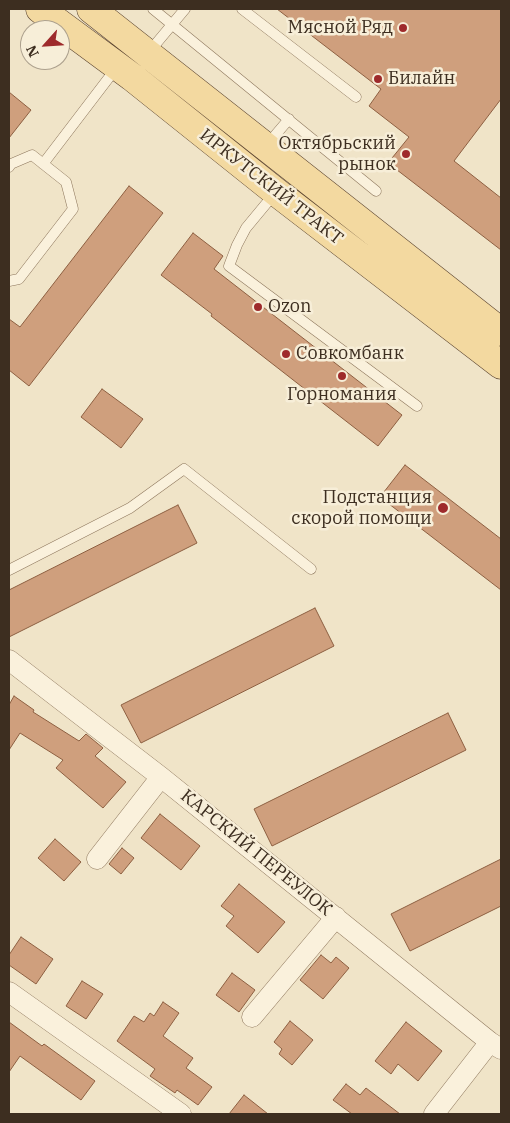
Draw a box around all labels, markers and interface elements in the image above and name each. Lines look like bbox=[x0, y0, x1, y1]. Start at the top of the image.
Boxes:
place label: Мясной Ряд bbox=[288, 17, 393, 39]
north arrow bbox=[20, 20, 70, 70]
marker: Мясной Ряд bbox=[397, 22, 409, 34]
text: N bbox=[22, 42, 43, 60]
place label: Билайн bbox=[388, 68, 455, 90]
marker: Билайн bbox=[372, 73, 384, 85]
street label: ИРКУТСКИЙ ТРАКТ bbox=[195, 124, 347, 250]
place label: Октябрьский рынок bbox=[278, 133, 396, 176]
marker: Октябрьский рынок bbox=[400, 148, 412, 160]
place label: Ozon bbox=[268, 296, 312, 318]
marker: Ozon bbox=[252, 301, 264, 313]
place label: Совкомбанк bbox=[296, 343, 404, 365]
marker: Совкомбанк bbox=[280, 348, 292, 360]
marker: Горномания bbox=[336, 370, 348, 382]
place label: Горномания bbox=[287, 384, 397, 406]
place label: Подстанция скорой помощи bbox=[291, 487, 432, 530]
marker: Подстанция скорой помощи bbox=[436, 501, 450, 515]
street label: КАРСКИЙ ПЕРЕУЛОК bbox=[176, 785, 336, 921]

